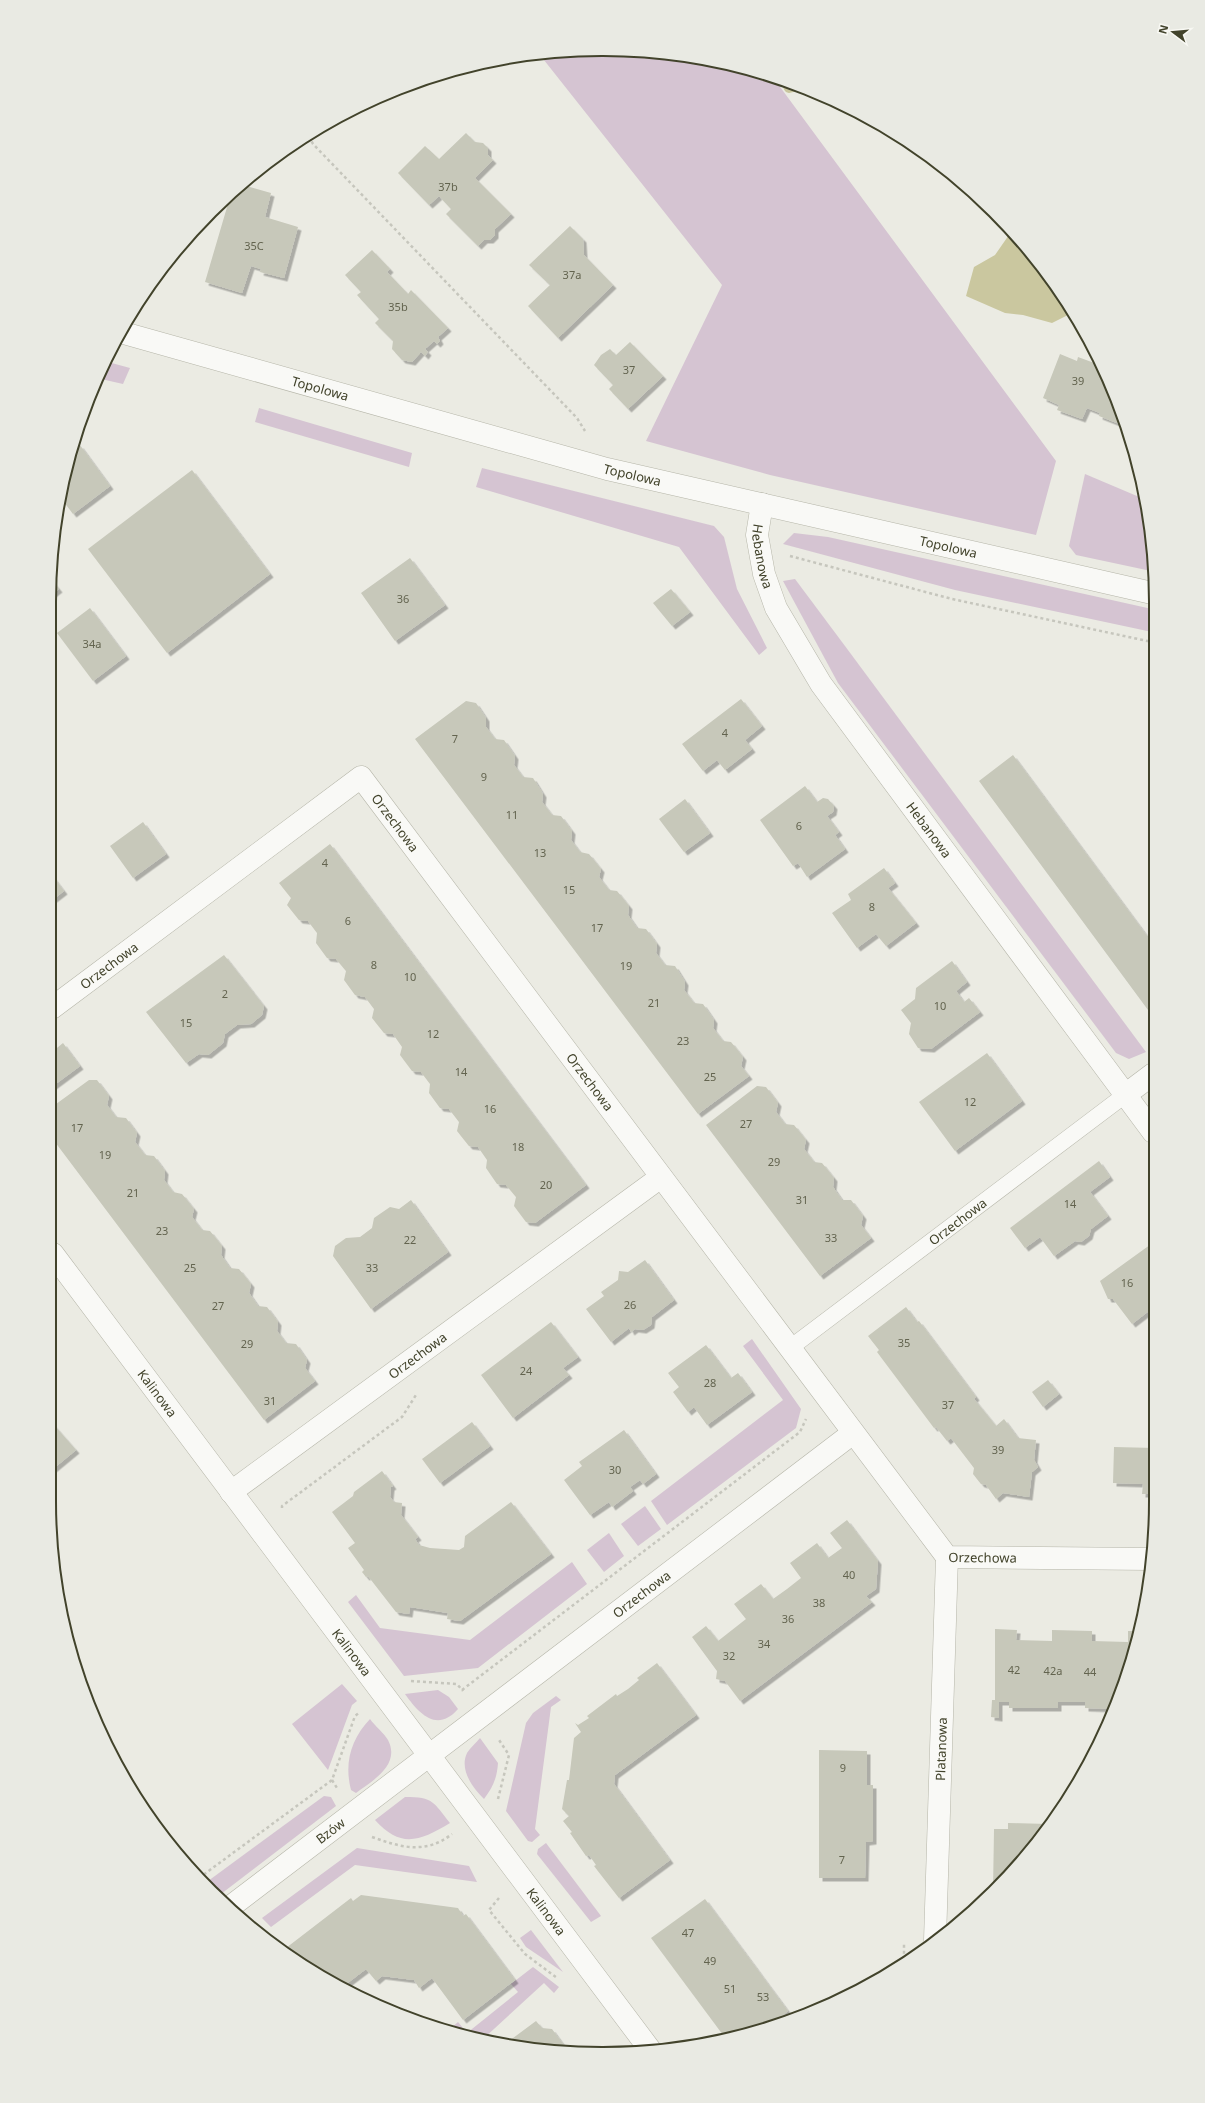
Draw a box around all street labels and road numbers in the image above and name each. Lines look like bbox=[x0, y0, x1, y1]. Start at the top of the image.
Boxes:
street label: Topolowa bbox=[290, 372, 351, 405]
street label: Topolowa bbox=[601, 459, 663, 490]
street label: Hebanowa bbox=[748, 523, 777, 591]
street label: Topolowa bbox=[918, 531, 979, 562]
street label: Orzechowa bbox=[368, 790, 423, 855]
street label: Hebanowa bbox=[902, 798, 956, 862]
street label: Orzechowa bbox=[76, 938, 142, 993]
street label: Orzechowa bbox=[562, 1049, 618, 1115]
street label: Orzechowa bbox=[925, 1194, 990, 1249]
street label: Orzechowa bbox=[384, 1328, 450, 1383]
street label: Kalinowa bbox=[134, 1366, 181, 1421]
street label: Orzechowa bbox=[948, 1548, 1017, 1567]
street label: Orzechowa bbox=[609, 1566, 674, 1622]
street label: Kalinowa bbox=[328, 1625, 376, 1680]
street label: Platanowa bbox=[931, 1717, 951, 1781]
street label: Bzów bbox=[312, 1813, 349, 1848]
street label: Kalinowa bbox=[523, 1884, 570, 1939]

